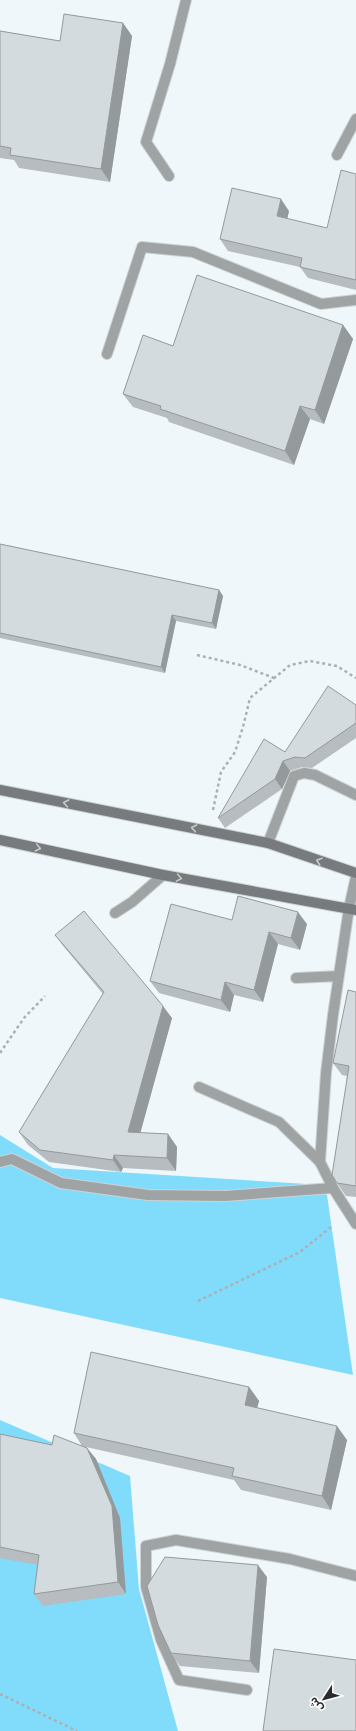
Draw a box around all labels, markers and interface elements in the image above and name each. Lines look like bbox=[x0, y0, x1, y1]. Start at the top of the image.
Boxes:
one-way arrow bbox=[63, 799, 69, 808]
one-way arrow bbox=[190, 824, 197, 832]
one-way arrow bbox=[35, 844, 41, 852]
one-way arrow bbox=[316, 857, 323, 865]
one-way arrow bbox=[176, 873, 182, 881]
north arrow bbox=[304, 1679, 344, 1719]
text: ش bbox=[307, 1695, 326, 1715]

